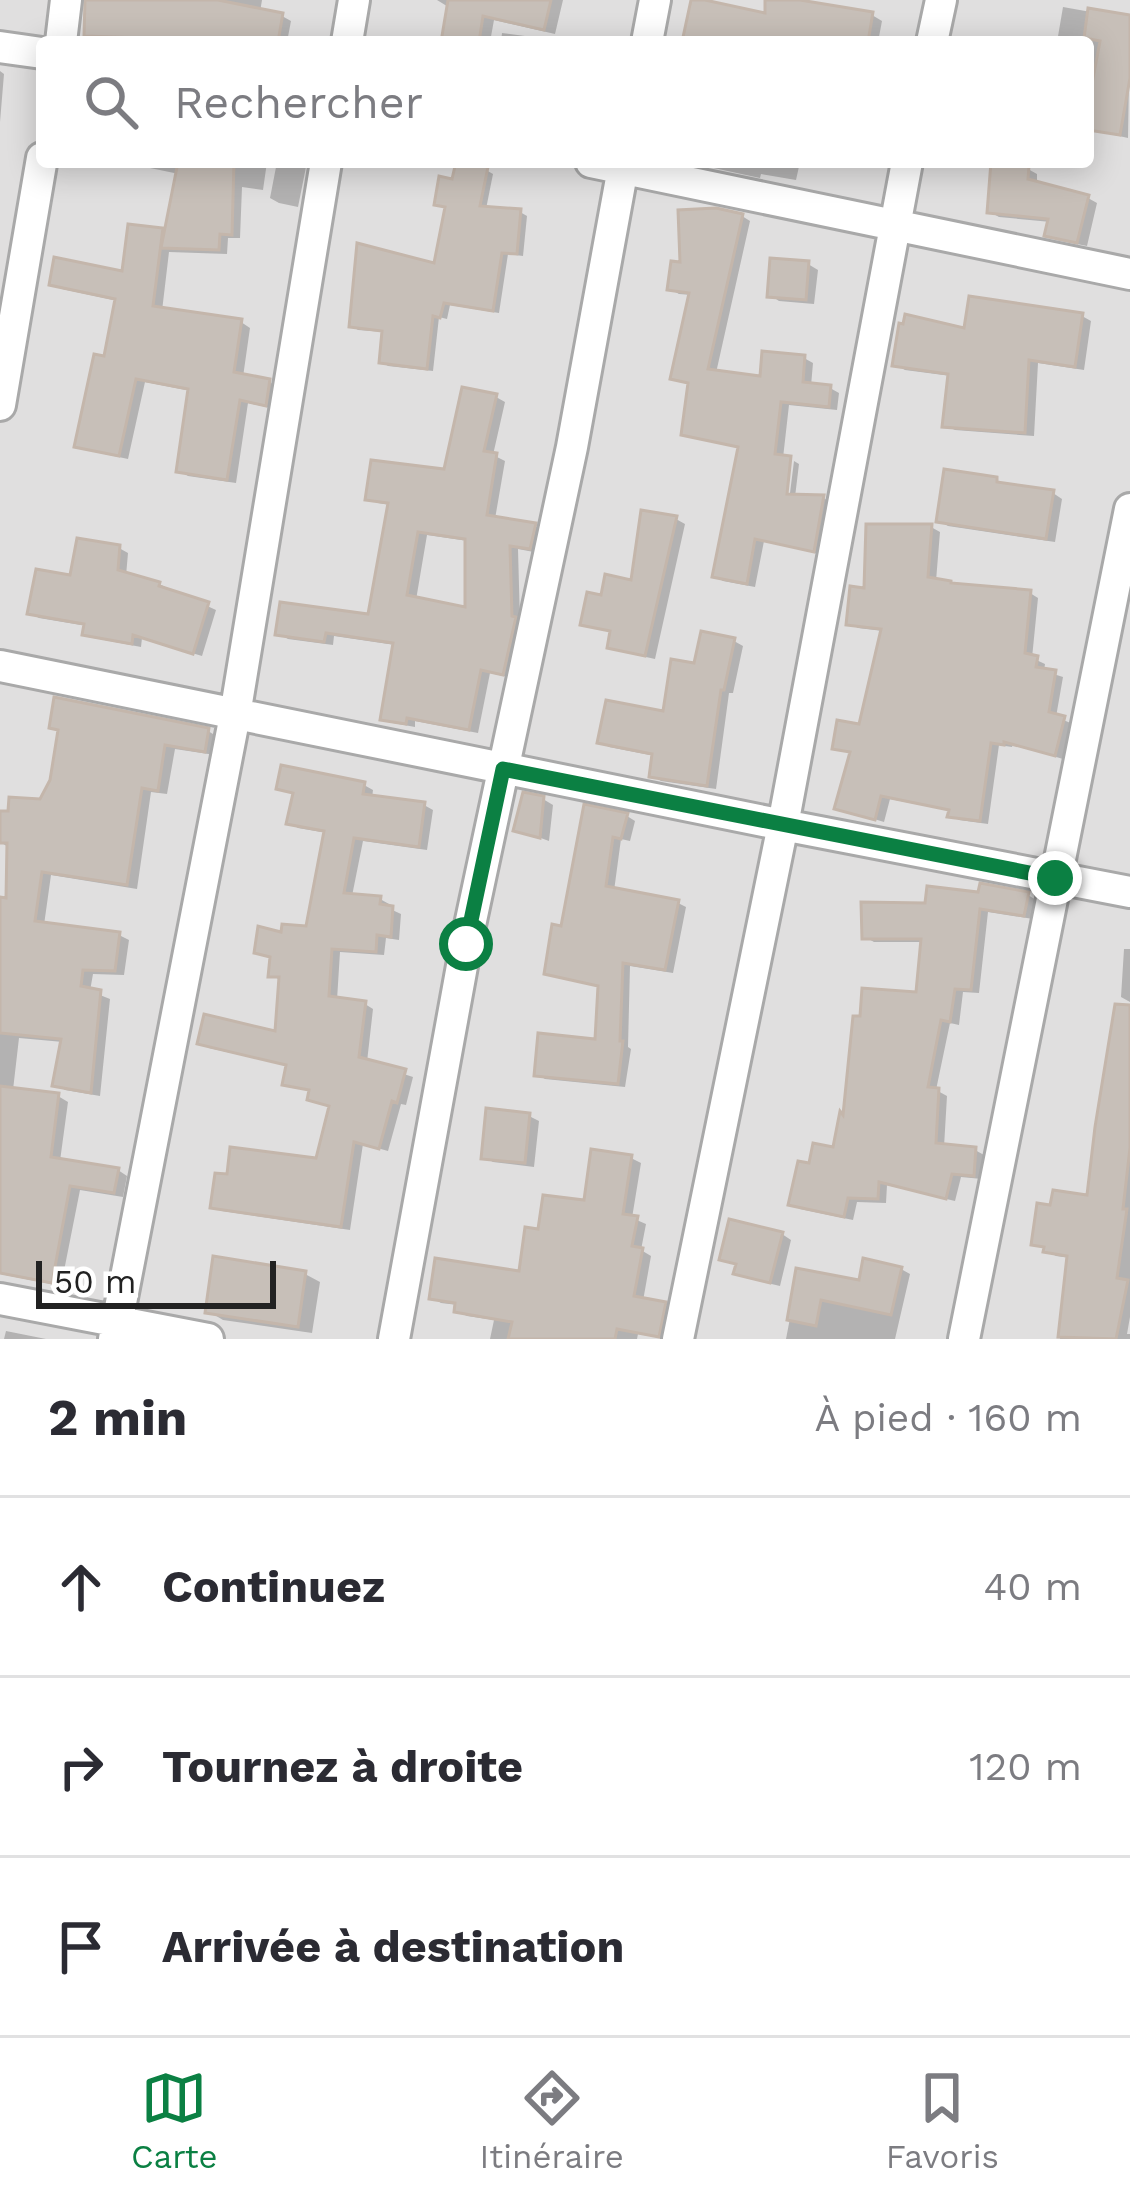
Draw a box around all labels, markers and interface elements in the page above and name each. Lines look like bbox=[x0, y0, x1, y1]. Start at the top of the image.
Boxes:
search box bbox=[36, 36, 1094, 168]
icon: search bbox=[78, 69, 144, 135]
text: Rechercher bbox=[174, 76, 423, 129]
route end bbox=[1028, 851, 1082, 905]
route start bbox=[439, 917, 493, 971]
scale bar bbox=[36, 1255, 276, 1308]
text: 50 m bbox=[54, 1262, 136, 1301]
text: 2 min bbox=[48, 1388, 187, 1447]
text: À pied · 160 m bbox=[814, 1395, 1082, 1440]
icon: ahead bbox=[48, 1554, 114, 1620]
text: Continuez bbox=[162, 1560, 385, 1613]
text: 40 m bbox=[983, 1564, 1082, 1609]
icon: right bbox=[48, 1734, 114, 1800]
text: Tournez à droite bbox=[162, 1740, 523, 1793]
text: 120 m bbox=[969, 1744, 1082, 1789]
icon: arrive bbox=[48, 1914, 114, 1980]
text: Arrivée à destination bbox=[162, 1920, 624, 1973]
tab: Carte bbox=[131, 2065, 218, 2176]
tab: Itinéraire bbox=[480, 2065, 624, 2176]
tab: Favoris bbox=[886, 2065, 999, 2176]

